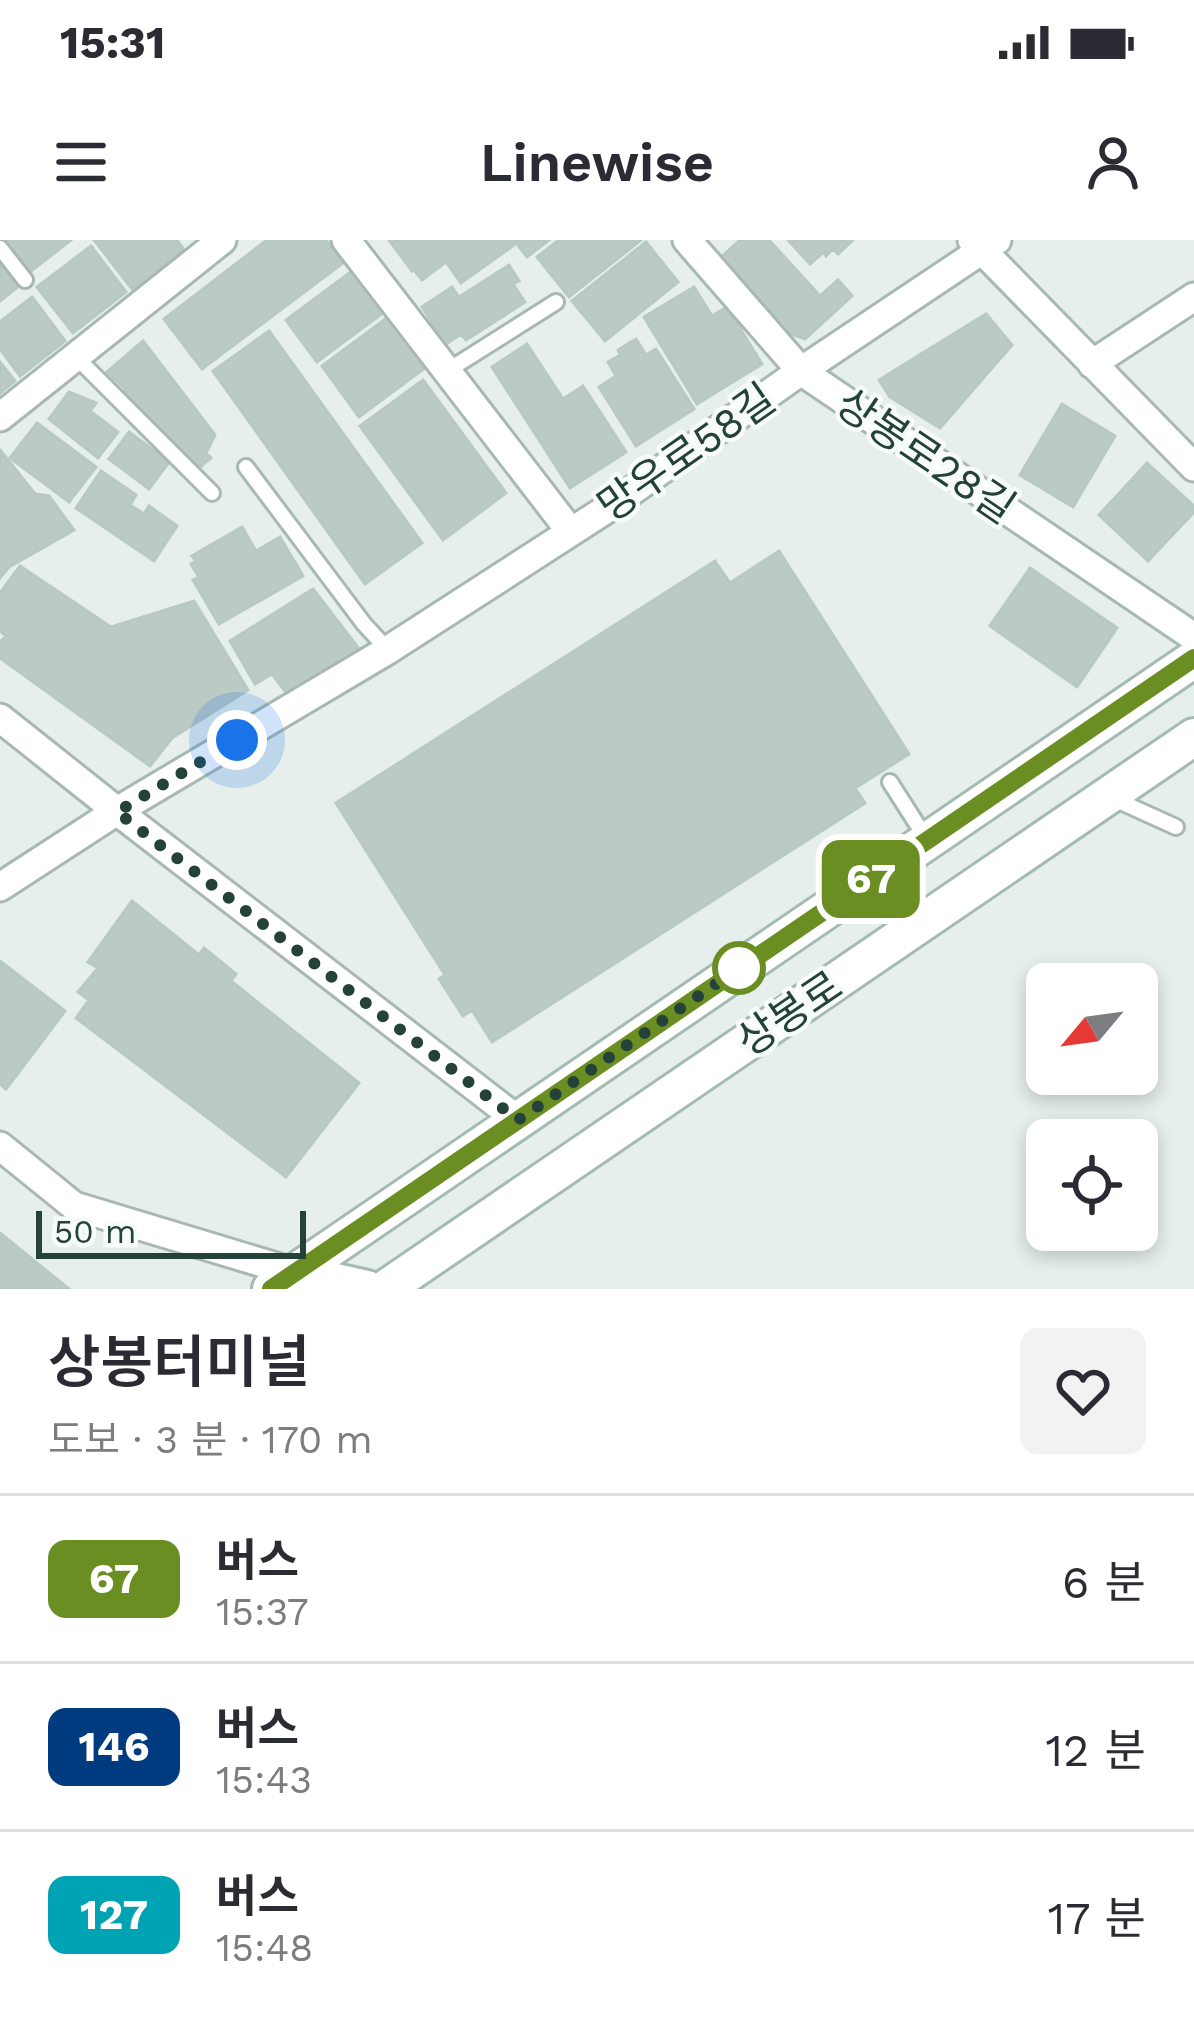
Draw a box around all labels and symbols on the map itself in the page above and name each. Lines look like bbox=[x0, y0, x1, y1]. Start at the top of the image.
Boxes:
street label: 망우로58길 bbox=[588, 374, 784, 531]
street label: 상봉로28길 bbox=[827, 378, 1024, 533]
your location bbox=[207, 710, 267, 770]
line badge: 67 bbox=[817, 840, 925, 918]
unlabelled marker bbox=[714, 943, 764, 993]
street label: 상봉로 bbox=[728, 961, 851, 1066]
north arrow bbox=[1026, 963, 1158, 1095]
scale bar bbox=[36, 1205, 306, 1258]

